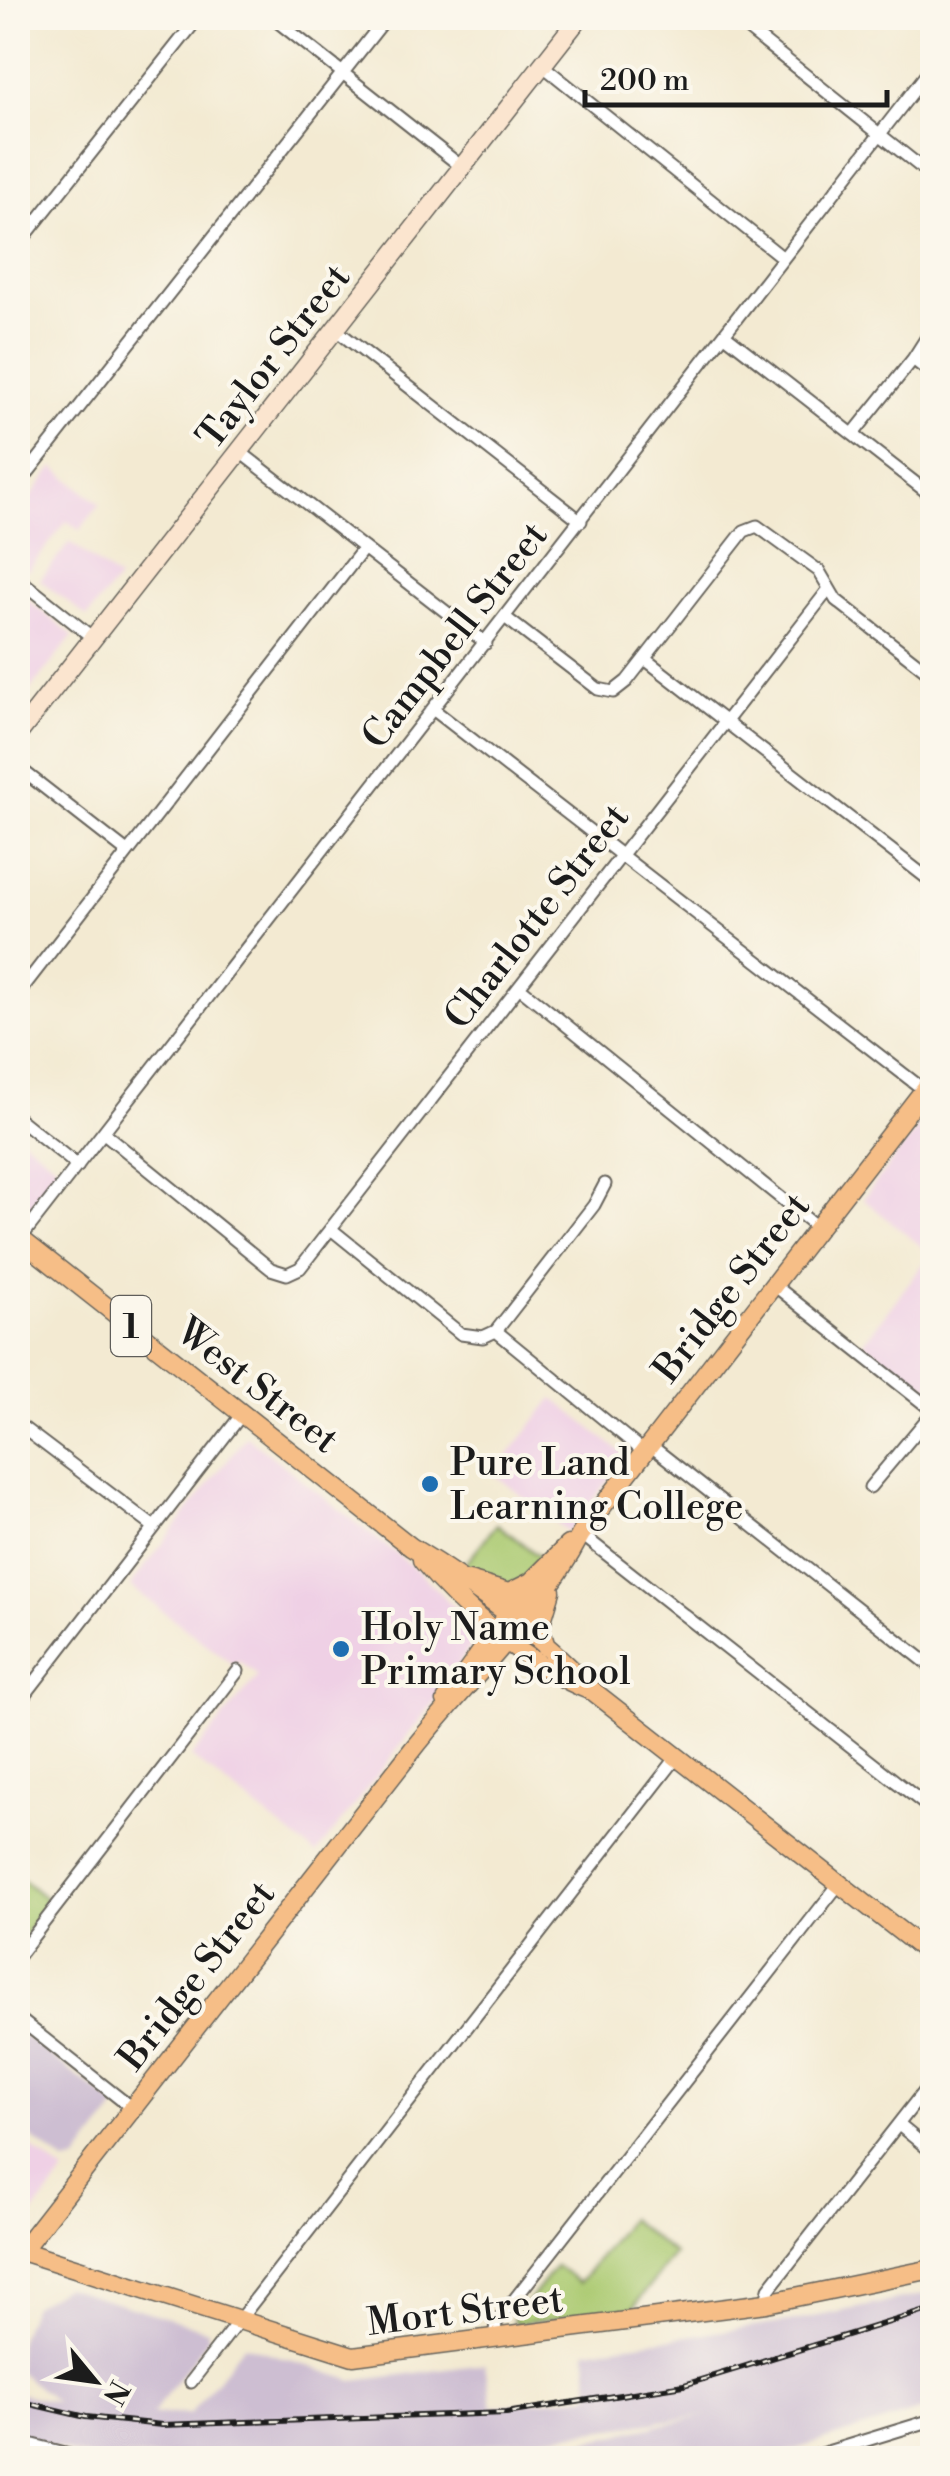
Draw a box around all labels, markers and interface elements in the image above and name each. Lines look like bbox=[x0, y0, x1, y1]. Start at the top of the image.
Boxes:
scale bar bbox=[585, 45, 888, 107]
text: 200 m bbox=[600, 62, 689, 100]
street label: Taylor Street bbox=[187, 255, 361, 459]
street label: Campbell Street bbox=[352, 513, 558, 759]
street label: Charlotte Street bbox=[435, 795, 640, 1039]
street label: Bridge Street bbox=[643, 1184, 821, 1393]
road number: 1 bbox=[111, 1296, 151, 1356]
street label: West Street bbox=[166, 1308, 347, 1464]
place label: Pure Land Learning College bbox=[450, 1440, 744, 1531]
marker: Pure Land Learning College bbox=[419, 1473, 441, 1495]
place label: Holy Name Primary School bbox=[361, 1605, 631, 1696]
marker: Holy Name Primary School bbox=[330, 1638, 352, 1660]
street label: Bridge Street bbox=[108, 1872, 286, 2081]
street label: Mort Street bbox=[365, 2276, 566, 2347]
north arrow bbox=[45, 2331, 145, 2431]
text: N bbox=[95, 2374, 136, 2411]

